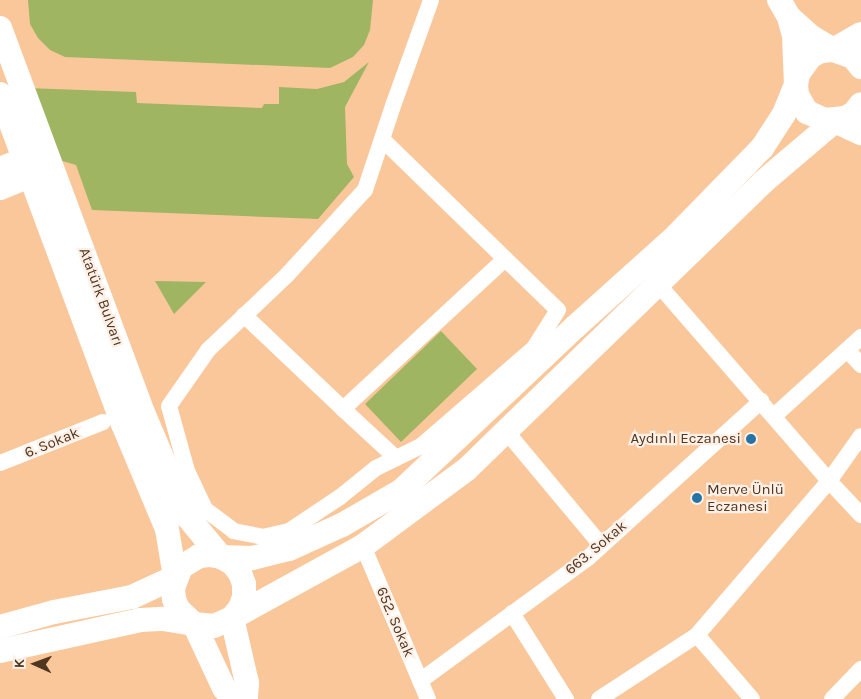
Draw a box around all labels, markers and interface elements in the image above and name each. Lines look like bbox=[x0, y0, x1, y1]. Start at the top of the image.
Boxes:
street label: Atatürk Bulvarı bbox=[75, 246, 127, 348]
street label: 6. Sokak bbox=[22, 424, 82, 462]
place label: Aydınlı Eczanesi bbox=[631, 430, 741, 448]
marker: Aydınlı Eczanesi bbox=[745, 433, 757, 445]
place label: Merve Ünlü Eczanesi bbox=[707, 480, 784, 515]
marker: Merve Ünlü Eczanesi bbox=[691, 492, 703, 504]
street label: 663. Sokak bbox=[562, 517, 630, 579]
street label: 652. Sokak bbox=[372, 584, 418, 660]
north arrow bbox=[10, 639, 60, 689]
text: K bbox=[11, 659, 28, 668]

